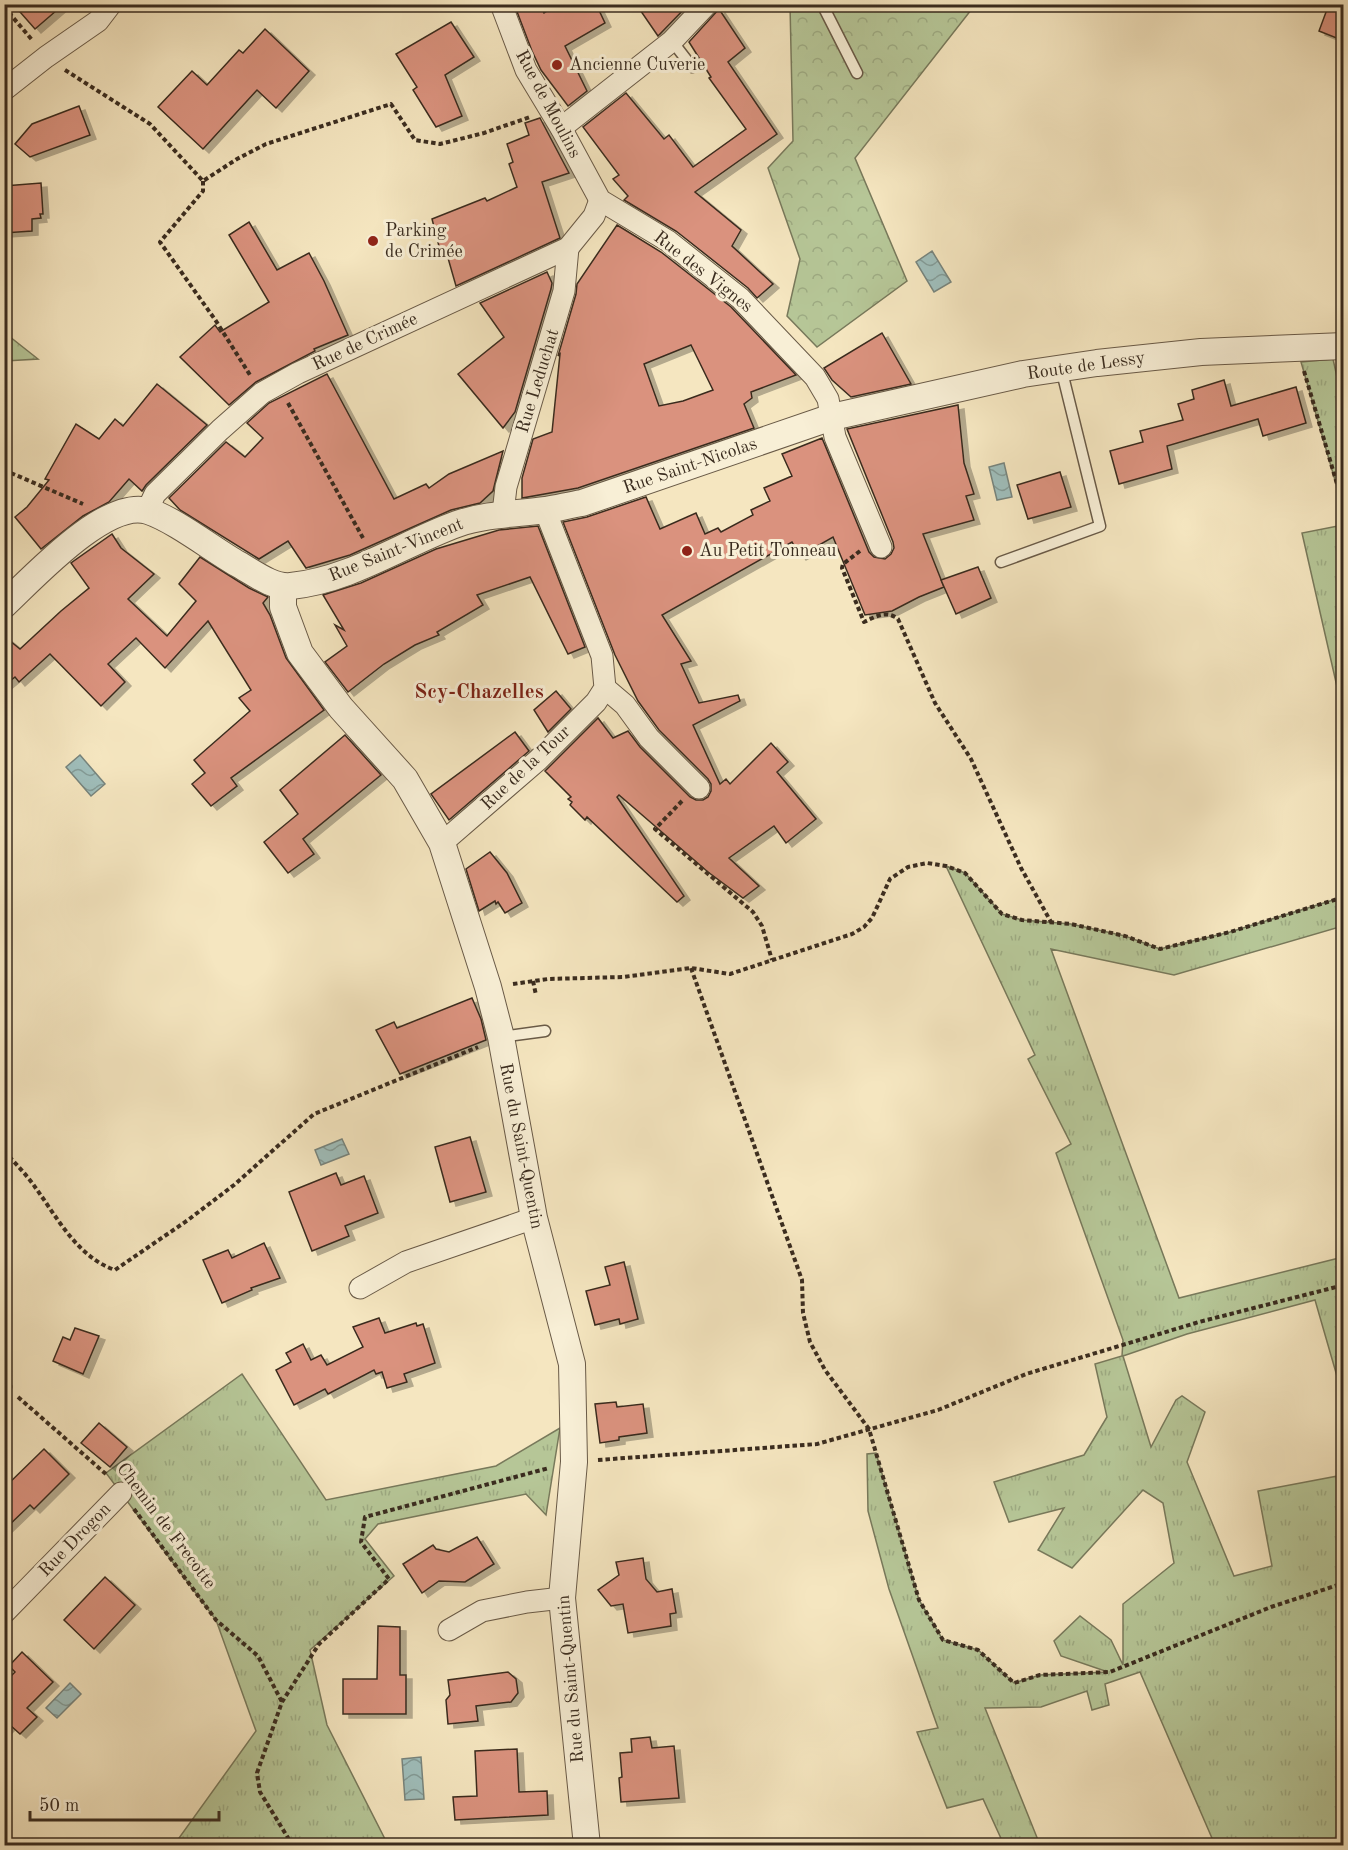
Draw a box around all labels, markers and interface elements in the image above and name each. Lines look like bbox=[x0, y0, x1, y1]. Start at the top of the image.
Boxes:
street label: Rue de Moulins bbox=[512, 47, 584, 161]
place label: Ancienne Cuverie bbox=[569, 56, 705, 74]
marker: Ancienne Cuverie bbox=[550, 58, 564, 72]
place label: Parking de Crimée bbox=[385, 222, 463, 261]
street label: Rue des Vignes bbox=[650, 228, 756, 316]
marker: Parking de Crimée bbox=[366, 234, 380, 248]
street label: Rue de Crimée bbox=[310, 310, 420, 374]
street label: Rue Leduchat bbox=[514, 327, 562, 435]
street label: Route de Lessy bbox=[1026, 349, 1147, 383]
street label: Rue Saint-Nicolas bbox=[621, 435, 760, 497]
street label: Rue Saint-Vincent bbox=[326, 515, 466, 585]
place label: Au Petit Tonneau bbox=[699, 542, 837, 560]
marker: Au Petit Tonneau bbox=[680, 544, 694, 558]
district label: Scy-Chazelles bbox=[414, 682, 544, 703]
street label: Rue de la Tour bbox=[478, 722, 575, 814]
street label: Rue du Saint-Quentin bbox=[496, 1062, 546, 1231]
street label: Chemin de Frecotte bbox=[113, 1460, 219, 1592]
street label: Rue Drogon bbox=[36, 1500, 114, 1580]
street label: Rue du Saint-Quentin bbox=[555, 1594, 587, 1764]
scale bar bbox=[30, 1784, 219, 1822]
text: 50 m bbox=[39, 1797, 79, 1815]

